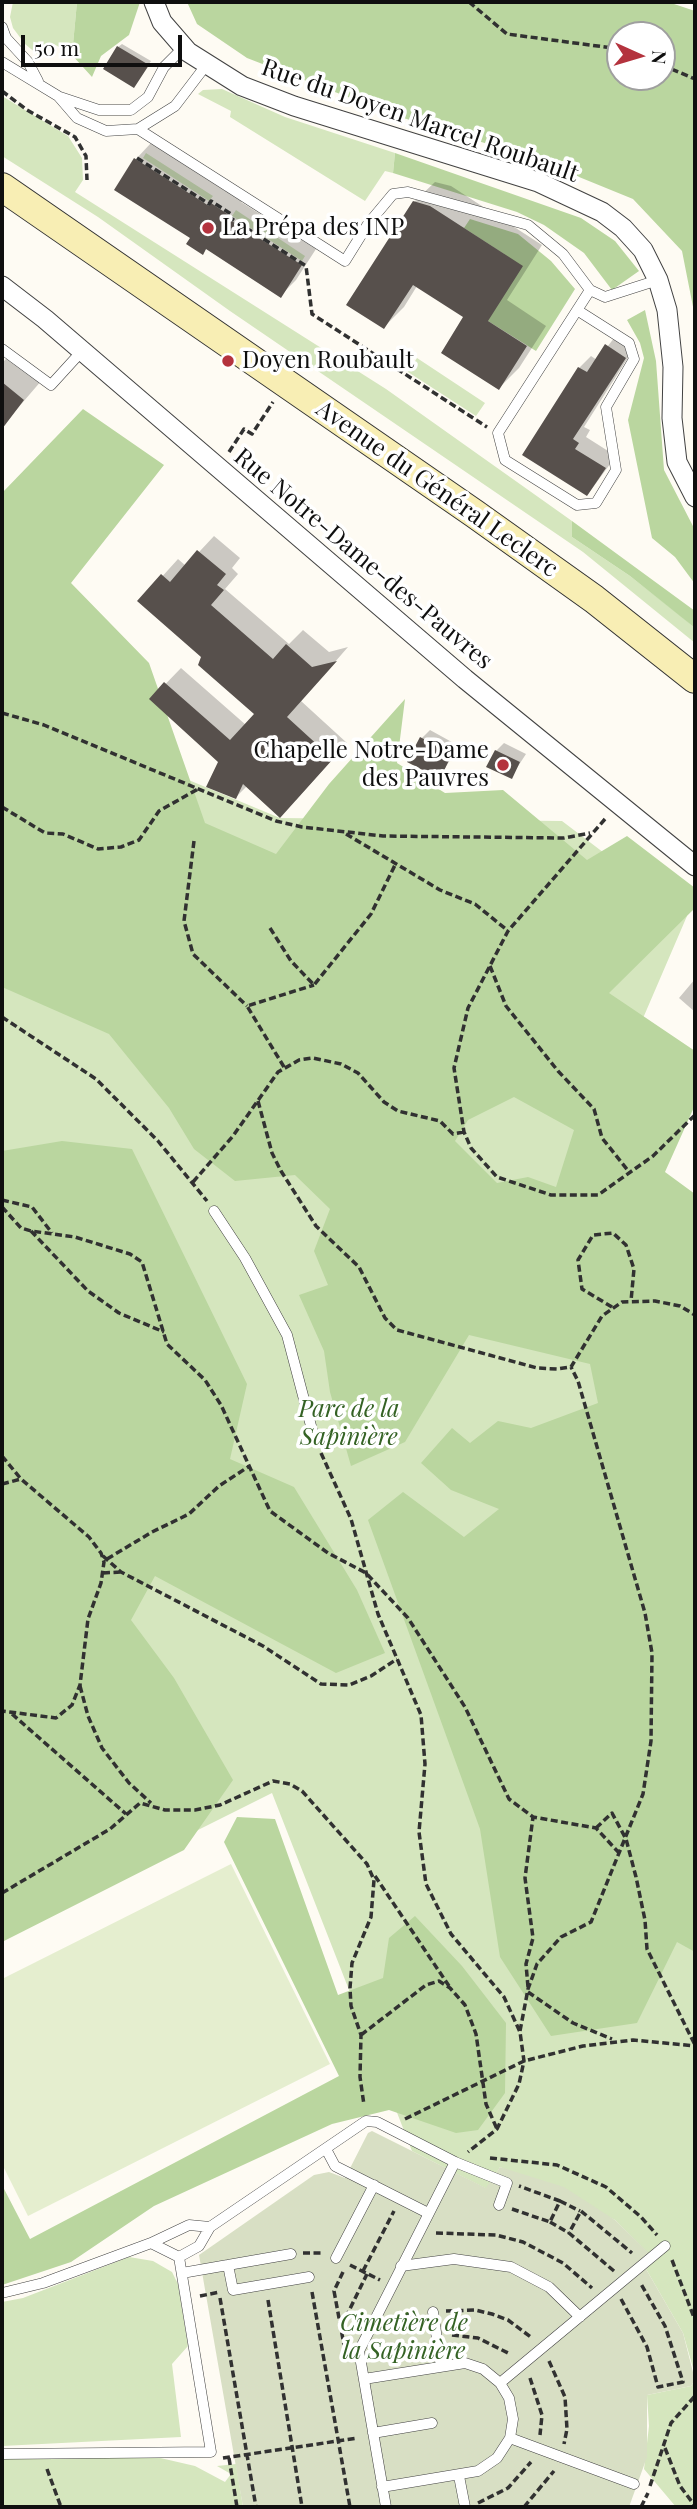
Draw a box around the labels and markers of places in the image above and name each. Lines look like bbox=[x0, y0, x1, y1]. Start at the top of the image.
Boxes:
place label: La Prépa des INP bbox=[222, 214, 404, 242]
marker: La Prépa des INP bbox=[200, 220, 216, 236]
place label: Doyen Roubault bbox=[242, 347, 414, 375]
marker: Doyen Roubault bbox=[220, 353, 236, 369]
place label: Chapelle Notre-Dame des Pauvres bbox=[254, 737, 489, 793]
marker: Chapelle Notre-Dame des Pauvres bbox=[495, 757, 511, 773]

